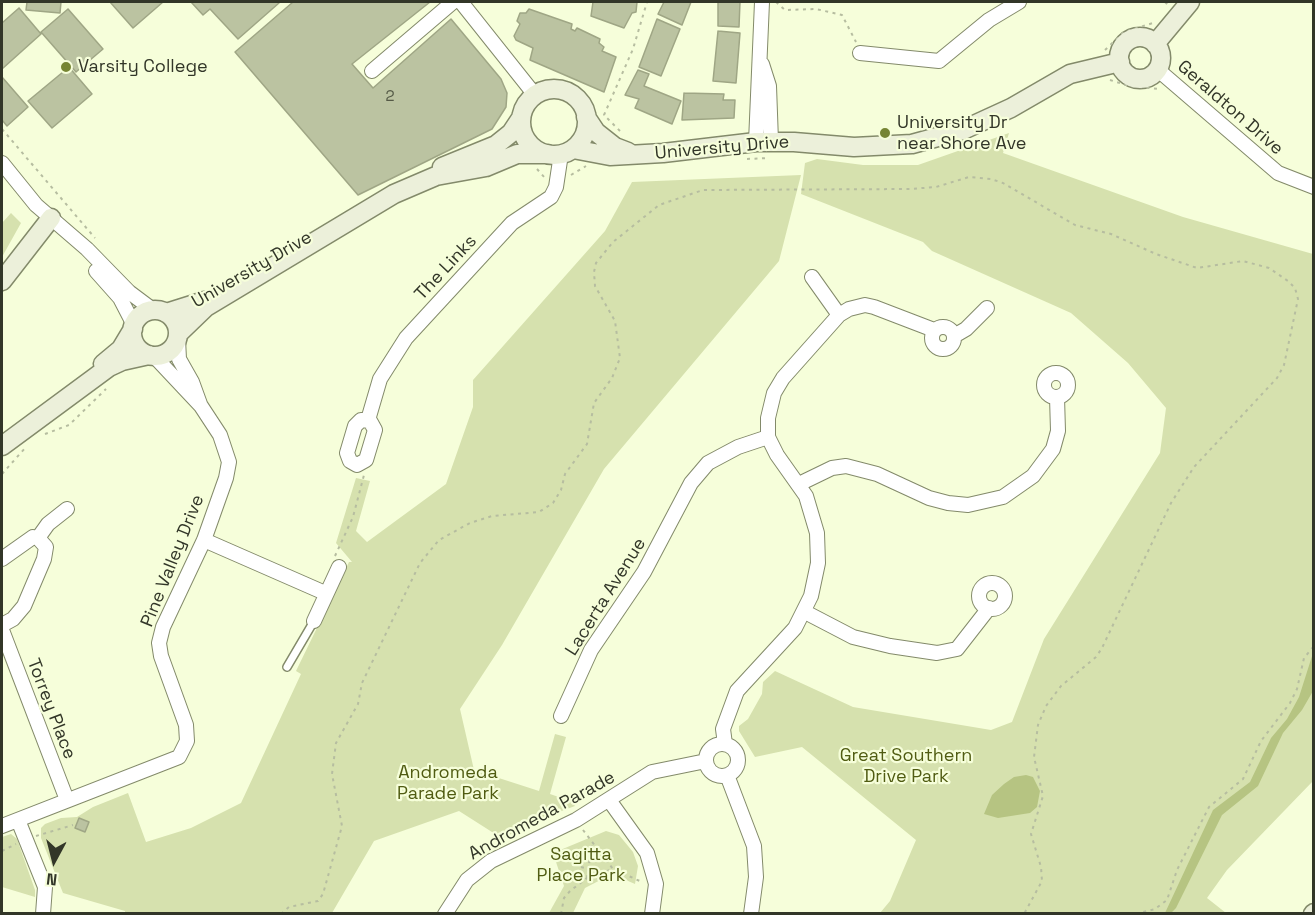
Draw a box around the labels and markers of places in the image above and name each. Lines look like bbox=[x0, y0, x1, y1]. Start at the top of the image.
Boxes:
place label: Varsity College bbox=[78, 56, 208, 78]
marker: Varsity College bbox=[59, 60, 73, 74]
place label: University Dr near Shore Ave bbox=[897, 112, 1026, 154]
marker: University Dr near Shore Ave bbox=[878, 126, 892, 140]

